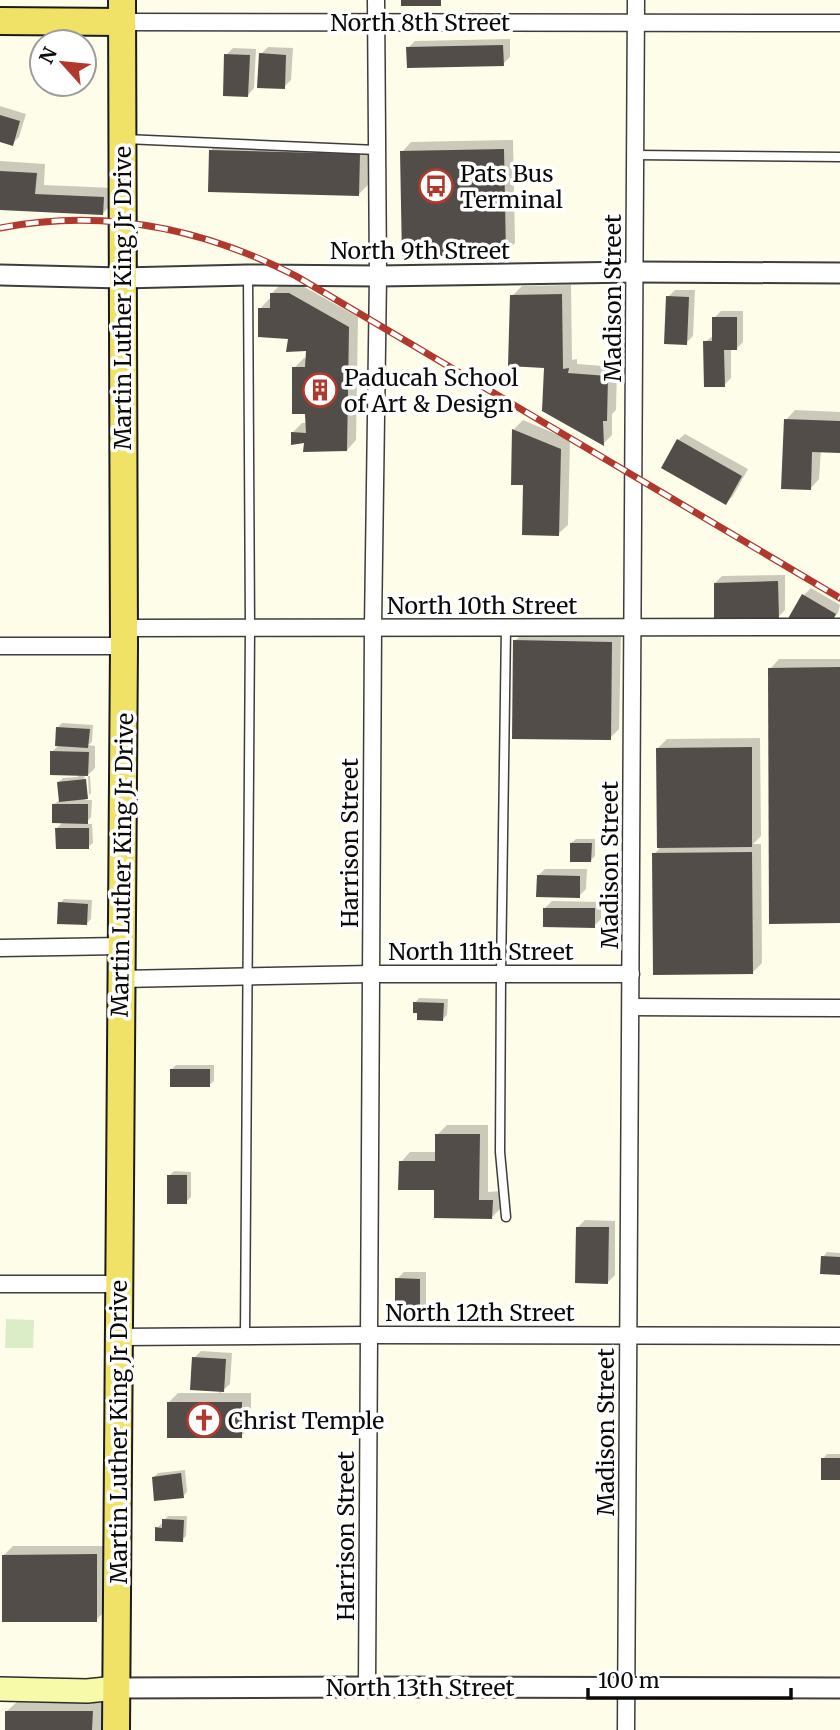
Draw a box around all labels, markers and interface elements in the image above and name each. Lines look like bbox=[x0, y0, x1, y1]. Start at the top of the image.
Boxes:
street label: North 8th Street bbox=[330, 8, 510, 37]
north arrow bbox=[28, 28, 98, 98]
text: N bbox=[34, 43, 62, 67]
street label: Martin Luther King Jr Drive bbox=[108, 146, 137, 450]
place label: Pats Bus Terminal bbox=[460, 159, 563, 214]
bus stop icon: Pats Bus Terminal bbox=[417, 167, 455, 205]
street label: Madison Street bbox=[598, 214, 627, 382]
street label: North 9th Street bbox=[330, 236, 510, 265]
place label: Paducah School of Art & Design bbox=[344, 363, 518, 418]
building icon: Paducah School of Art & Design bbox=[301, 371, 339, 409]
street label: North 10th Street bbox=[387, 591, 577, 620]
street label: Martin Luther King Jr Drive bbox=[105, 713, 139, 1017]
street label: Harrison Street bbox=[335, 758, 364, 928]
street label: Madison Street bbox=[595, 781, 624, 949]
street label: North 11th Street bbox=[388, 937, 574, 966]
street label: Martin Luther King Jr Drive bbox=[104, 1280, 133, 1584]
street label: North 12th Street bbox=[385, 1298, 575, 1327]
street label: Madison Street bbox=[591, 1348, 620, 1516]
church icon: Christ Temple bbox=[185, 1401, 223, 1439]
place label: Christ Temple bbox=[228, 1406, 384, 1435]
street label: Harrison Street bbox=[331, 1451, 360, 1621]
scale bar bbox=[588, 1656, 791, 1700]
text: 100 m bbox=[598, 1667, 660, 1694]
street label: North 13th Street bbox=[326, 1673, 514, 1702]

